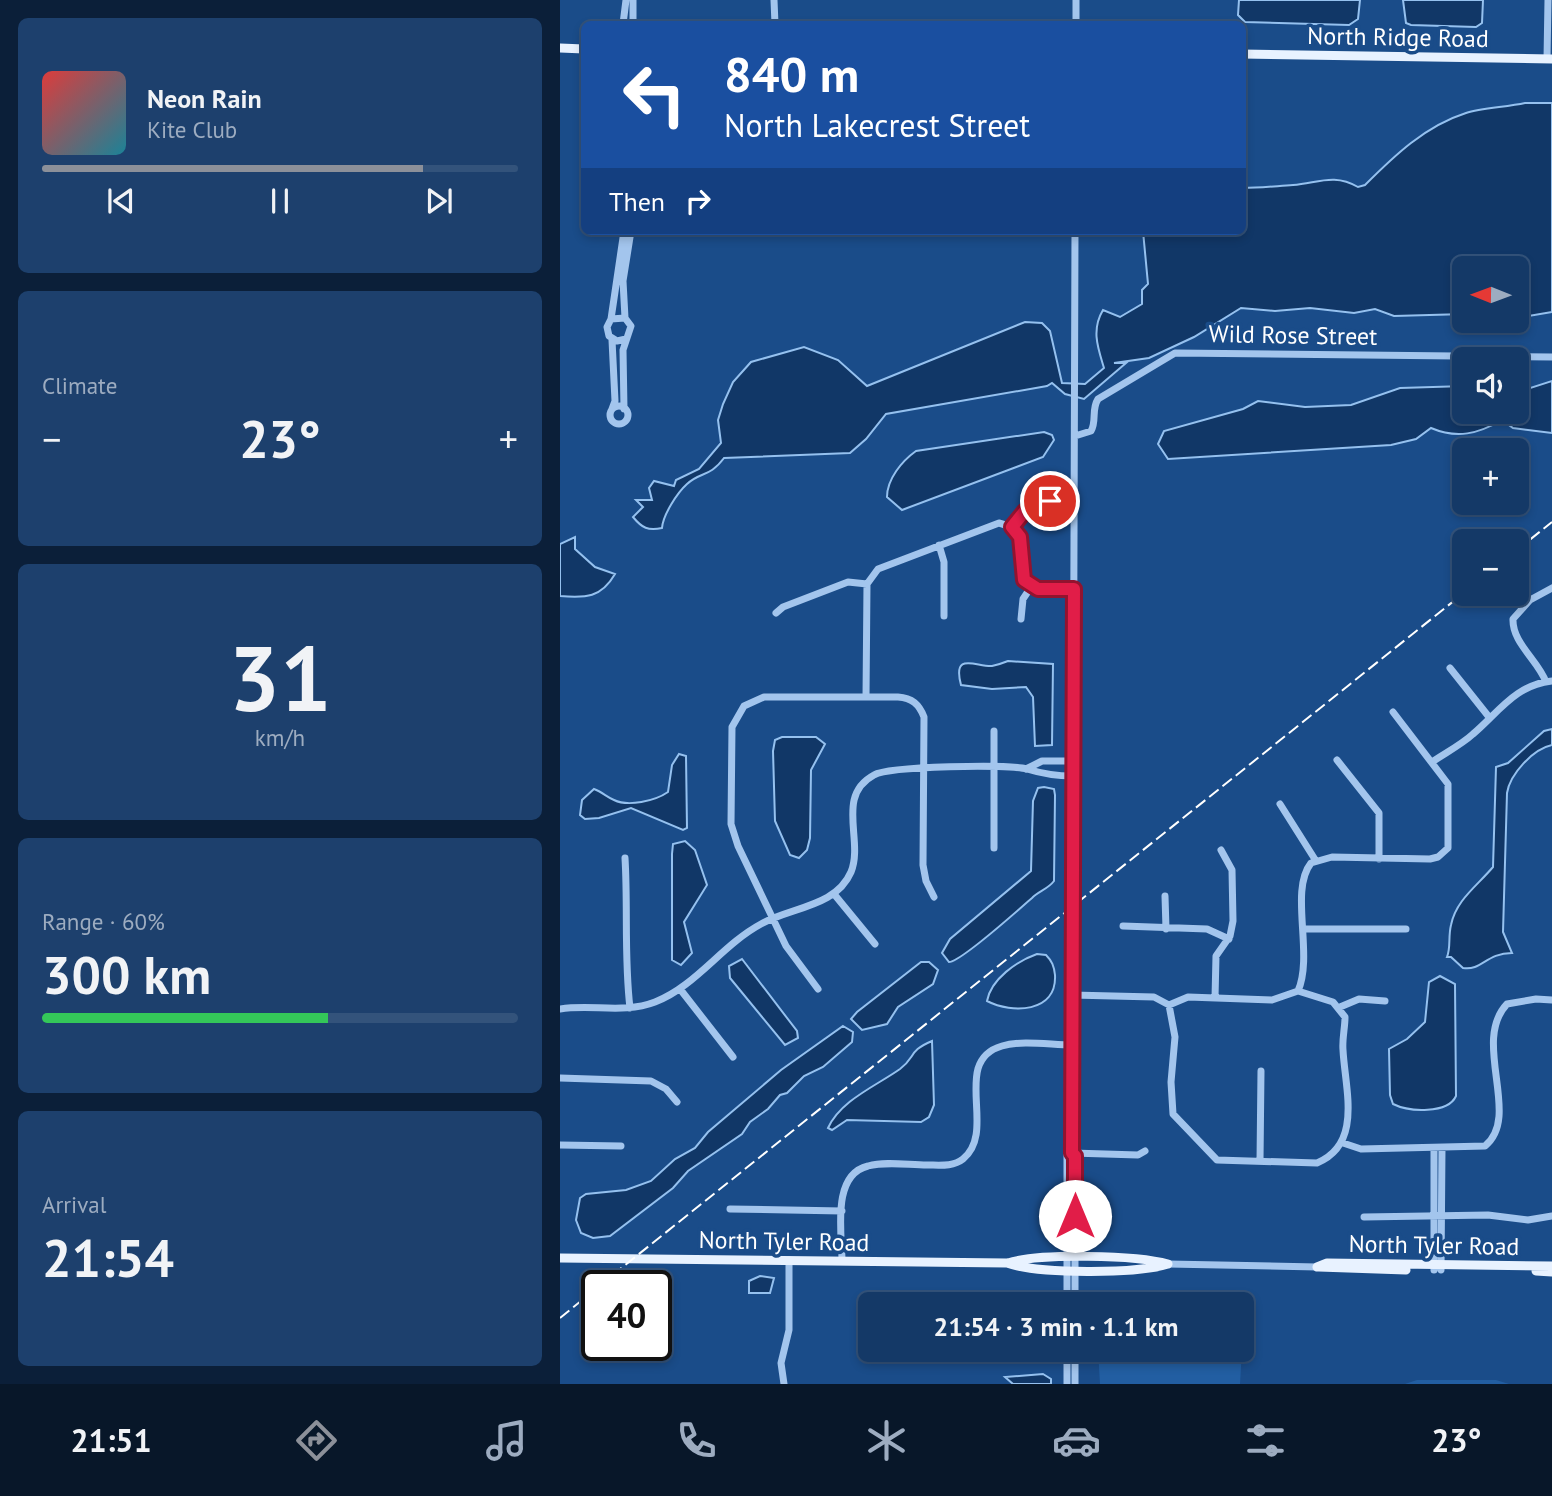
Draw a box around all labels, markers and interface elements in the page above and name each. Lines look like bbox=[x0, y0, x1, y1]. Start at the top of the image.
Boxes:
street label: North Ridge Road bbox=[1307, 20, 1489, 54]
text: 840 m bbox=[724, 42, 859, 106]
icon: left bbox=[609, 49, 700, 140]
text: Neon Rain bbox=[147, 82, 262, 115]
text: North Lakecrest Street bbox=[724, 104, 1030, 146]
text: Kite Club bbox=[147, 115, 237, 144]
icon: previous bbox=[102, 182, 140, 220]
icon: pause bbox=[261, 182, 299, 220]
icon: next bbox=[420, 182, 458, 220]
icon: right bbox=[679, 182, 717, 220]
text: Then bbox=[609, 185, 665, 218]
north arrow bbox=[1452, 256, 1530, 332]
map controls bbox=[1452, 256, 1529, 606]
street label: Wild Rose Street bbox=[1208, 318, 1378, 352]
button: sound bbox=[1452, 347, 1529, 424]
text: Climate bbox=[42, 371, 117, 400]
text: 23° bbox=[239, 405, 321, 472]
text: − bbox=[42, 414, 61, 463]
text: + bbox=[499, 414, 518, 463]
button: + bbox=[1452, 438, 1529, 515]
pin bbox=[1020, 471, 1080, 531]
icon: arrive bbox=[1031, 482, 1069, 520]
button: − bbox=[1452, 529, 1529, 606]
text: 31 bbox=[228, 618, 332, 736]
text: km/h bbox=[255, 723, 305, 752]
text: Range · 60% bbox=[42, 907, 165, 936]
text: 300 km bbox=[42, 941, 211, 1008]
position arrow bbox=[1038, 1179, 1112, 1253]
text: Arrival bbox=[42, 1190, 106, 1219]
text: 21:54 bbox=[42, 1224, 174, 1291]
street label: North Tyler Road bbox=[698, 1224, 870, 1258]
street label: North Tyler Road bbox=[1348, 1228, 1520, 1262]
speed limit sign: 40 bbox=[581, 1270, 672, 1361]
text: 21:54 · 3 min · 1.1 km bbox=[934, 1310, 1179, 1343]
icon: directions bbox=[292, 1416, 341, 1465]
icon: music bbox=[482, 1416, 531, 1465]
icon: phone bbox=[672, 1416, 721, 1465]
icon: climate bbox=[862, 1416, 911, 1465]
icon: car bbox=[1052, 1416, 1101, 1465]
icon: filters bbox=[1241, 1416, 1290, 1465]
text: 21:51 bbox=[70, 1419, 152, 1461]
text: 23° bbox=[1431, 1419, 1482, 1461]

